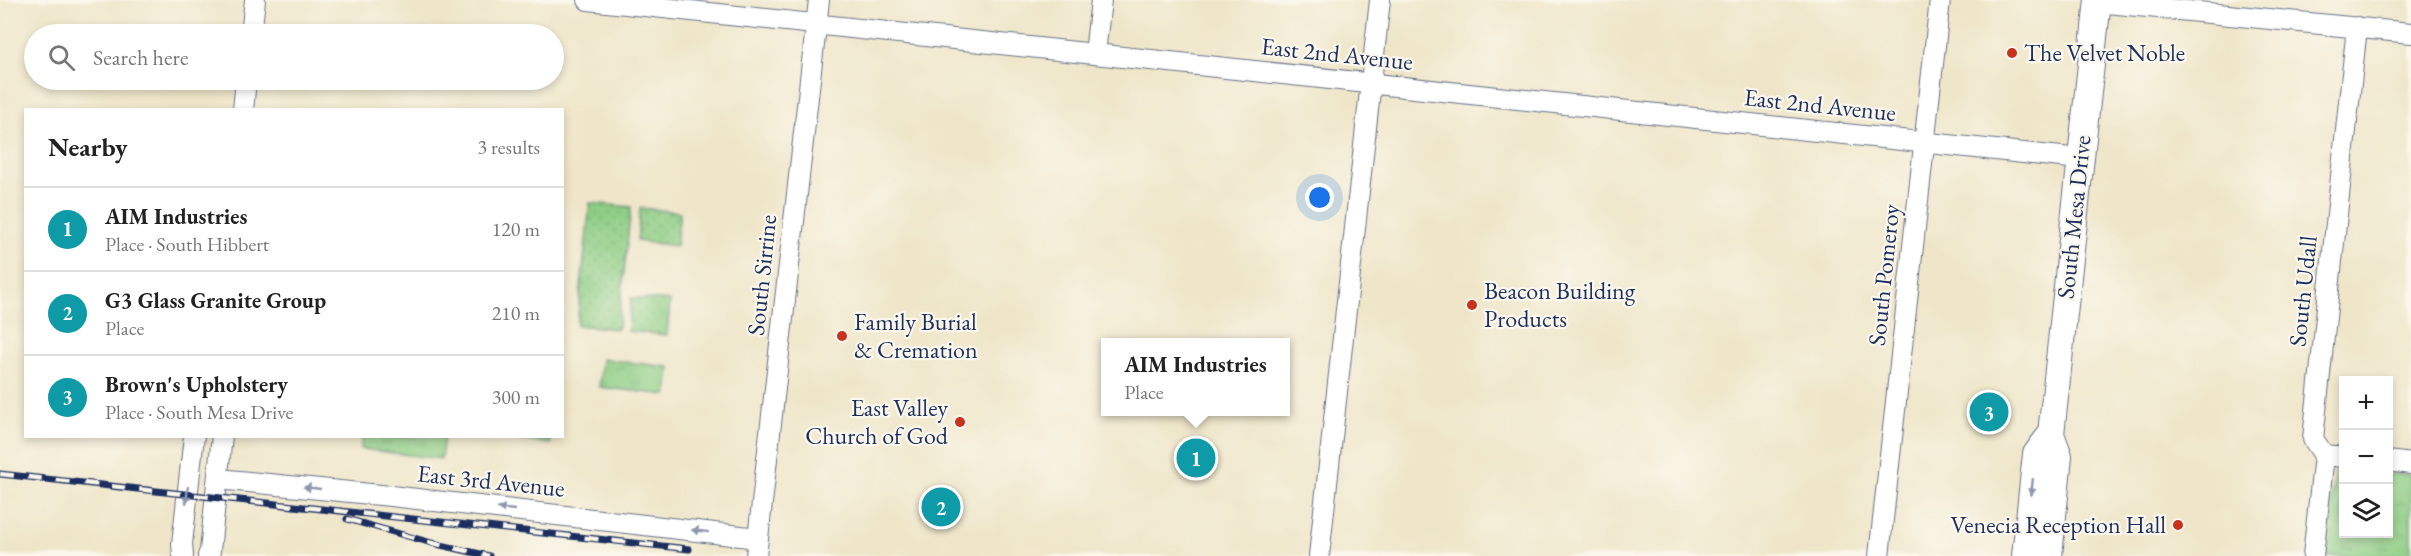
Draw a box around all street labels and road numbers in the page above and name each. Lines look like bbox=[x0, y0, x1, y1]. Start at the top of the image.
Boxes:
street label: East 2nd Avenue bbox=[1260, 30, 1415, 77]
street label: East 2nd Avenue bbox=[1743, 81, 1898, 128]
street label: South Mesa Drive bbox=[2050, 134, 2098, 300]
street label: South Pomeroy bbox=[1861, 202, 1906, 347]
street label: South Sirrine bbox=[740, 213, 783, 337]
street label: South Udall bbox=[2281, 234, 2324, 348]
street label: East 3rd Avenue bbox=[416, 457, 566, 504]

